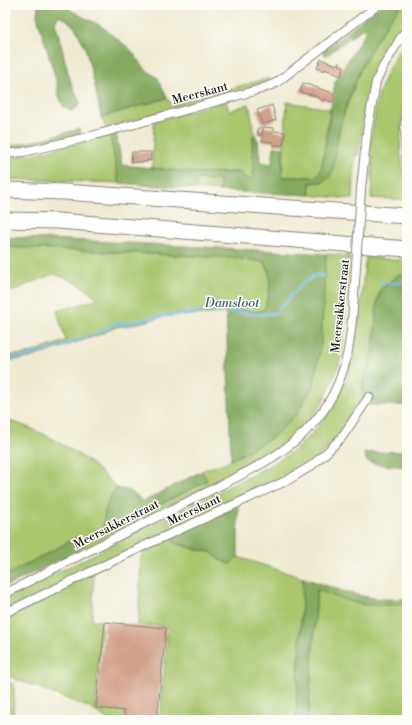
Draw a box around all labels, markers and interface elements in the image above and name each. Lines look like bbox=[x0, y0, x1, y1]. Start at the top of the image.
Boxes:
street label: Meerskant bbox=[171, 79, 230, 108]
street label: Meersakkerstraat bbox=[328, 258, 353, 354]
water label: Damsloot bbox=[204, 295, 260, 311]
street label: Meerskant bbox=[165, 491, 224, 529]
street label: Meersakkerstraat bbox=[71, 496, 162, 552]

